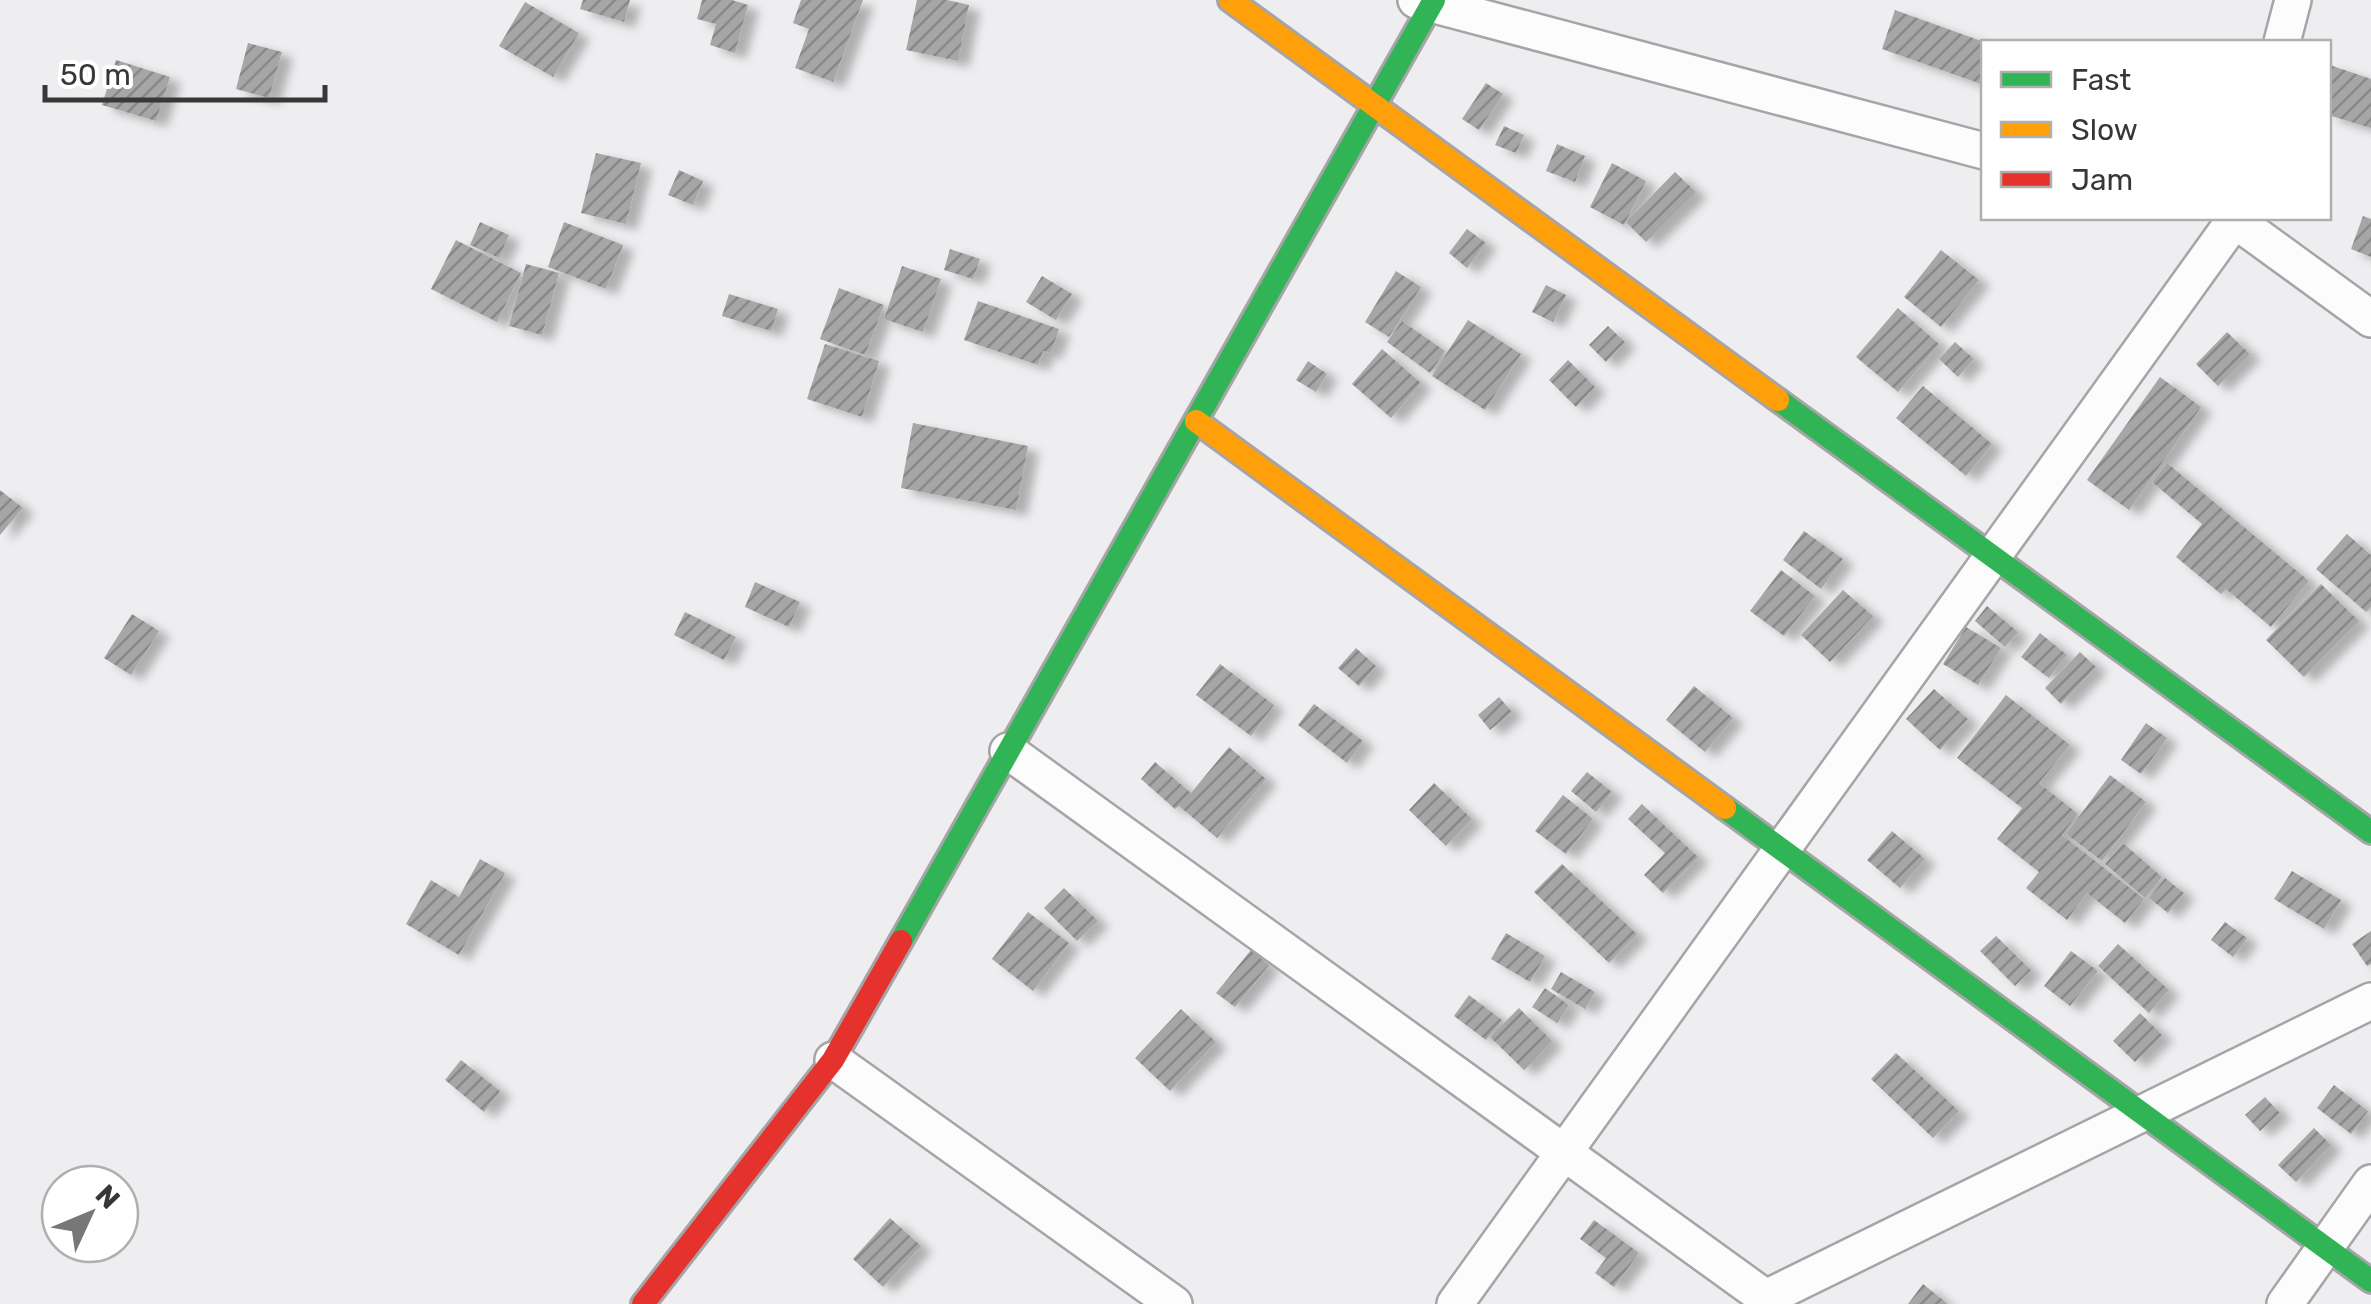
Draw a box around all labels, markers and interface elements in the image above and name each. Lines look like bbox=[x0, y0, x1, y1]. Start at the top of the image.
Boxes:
scale bar bbox=[45, 40, 325, 102]
legend bbox=[1981, 40, 2331, 220]
text: 50 m bbox=[60, 57, 131, 93]
text: Fast bbox=[2071, 62, 2131, 98]
text: Slow bbox=[2071, 112, 2138, 148]
text: Jam bbox=[2071, 162, 2133, 198]
north arrow bbox=[40, 1164, 140, 1264]
text: N bbox=[89, 1178, 126, 1216]

